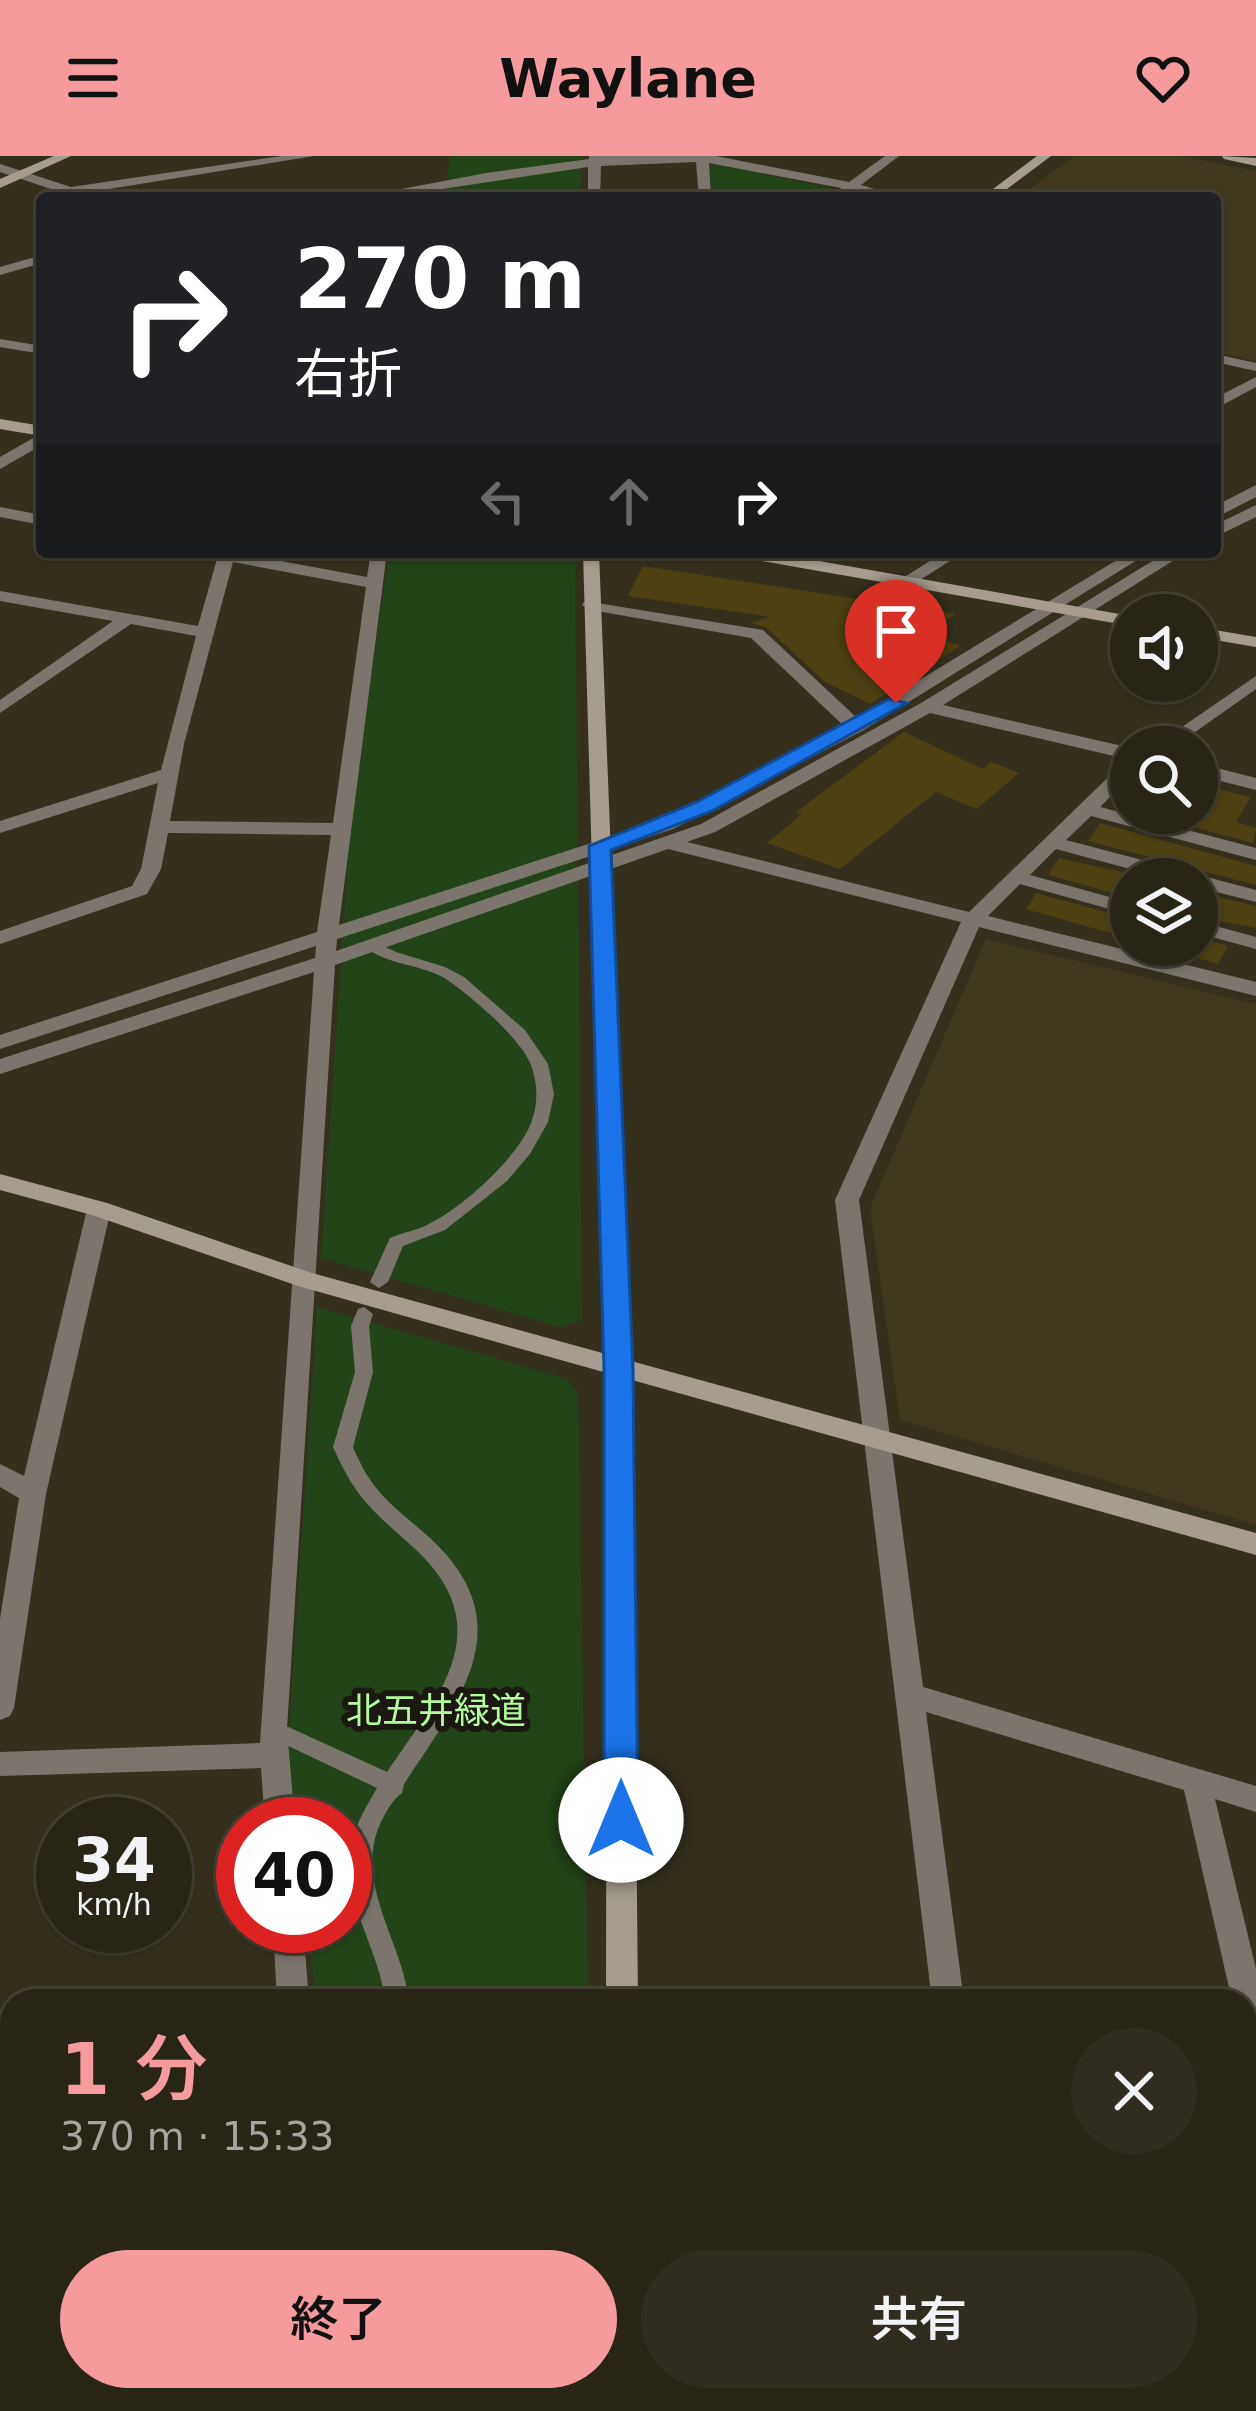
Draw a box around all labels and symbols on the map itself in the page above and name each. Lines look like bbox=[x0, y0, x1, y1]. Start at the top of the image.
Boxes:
pin bbox=[845, 580, 947, 703]
park label: 北五井緑道 bbox=[346, 1690, 526, 1731]
position arrow bbox=[558, 1757, 684, 1883]
speed limit sign: 40 bbox=[216, 1797, 372, 1953]

